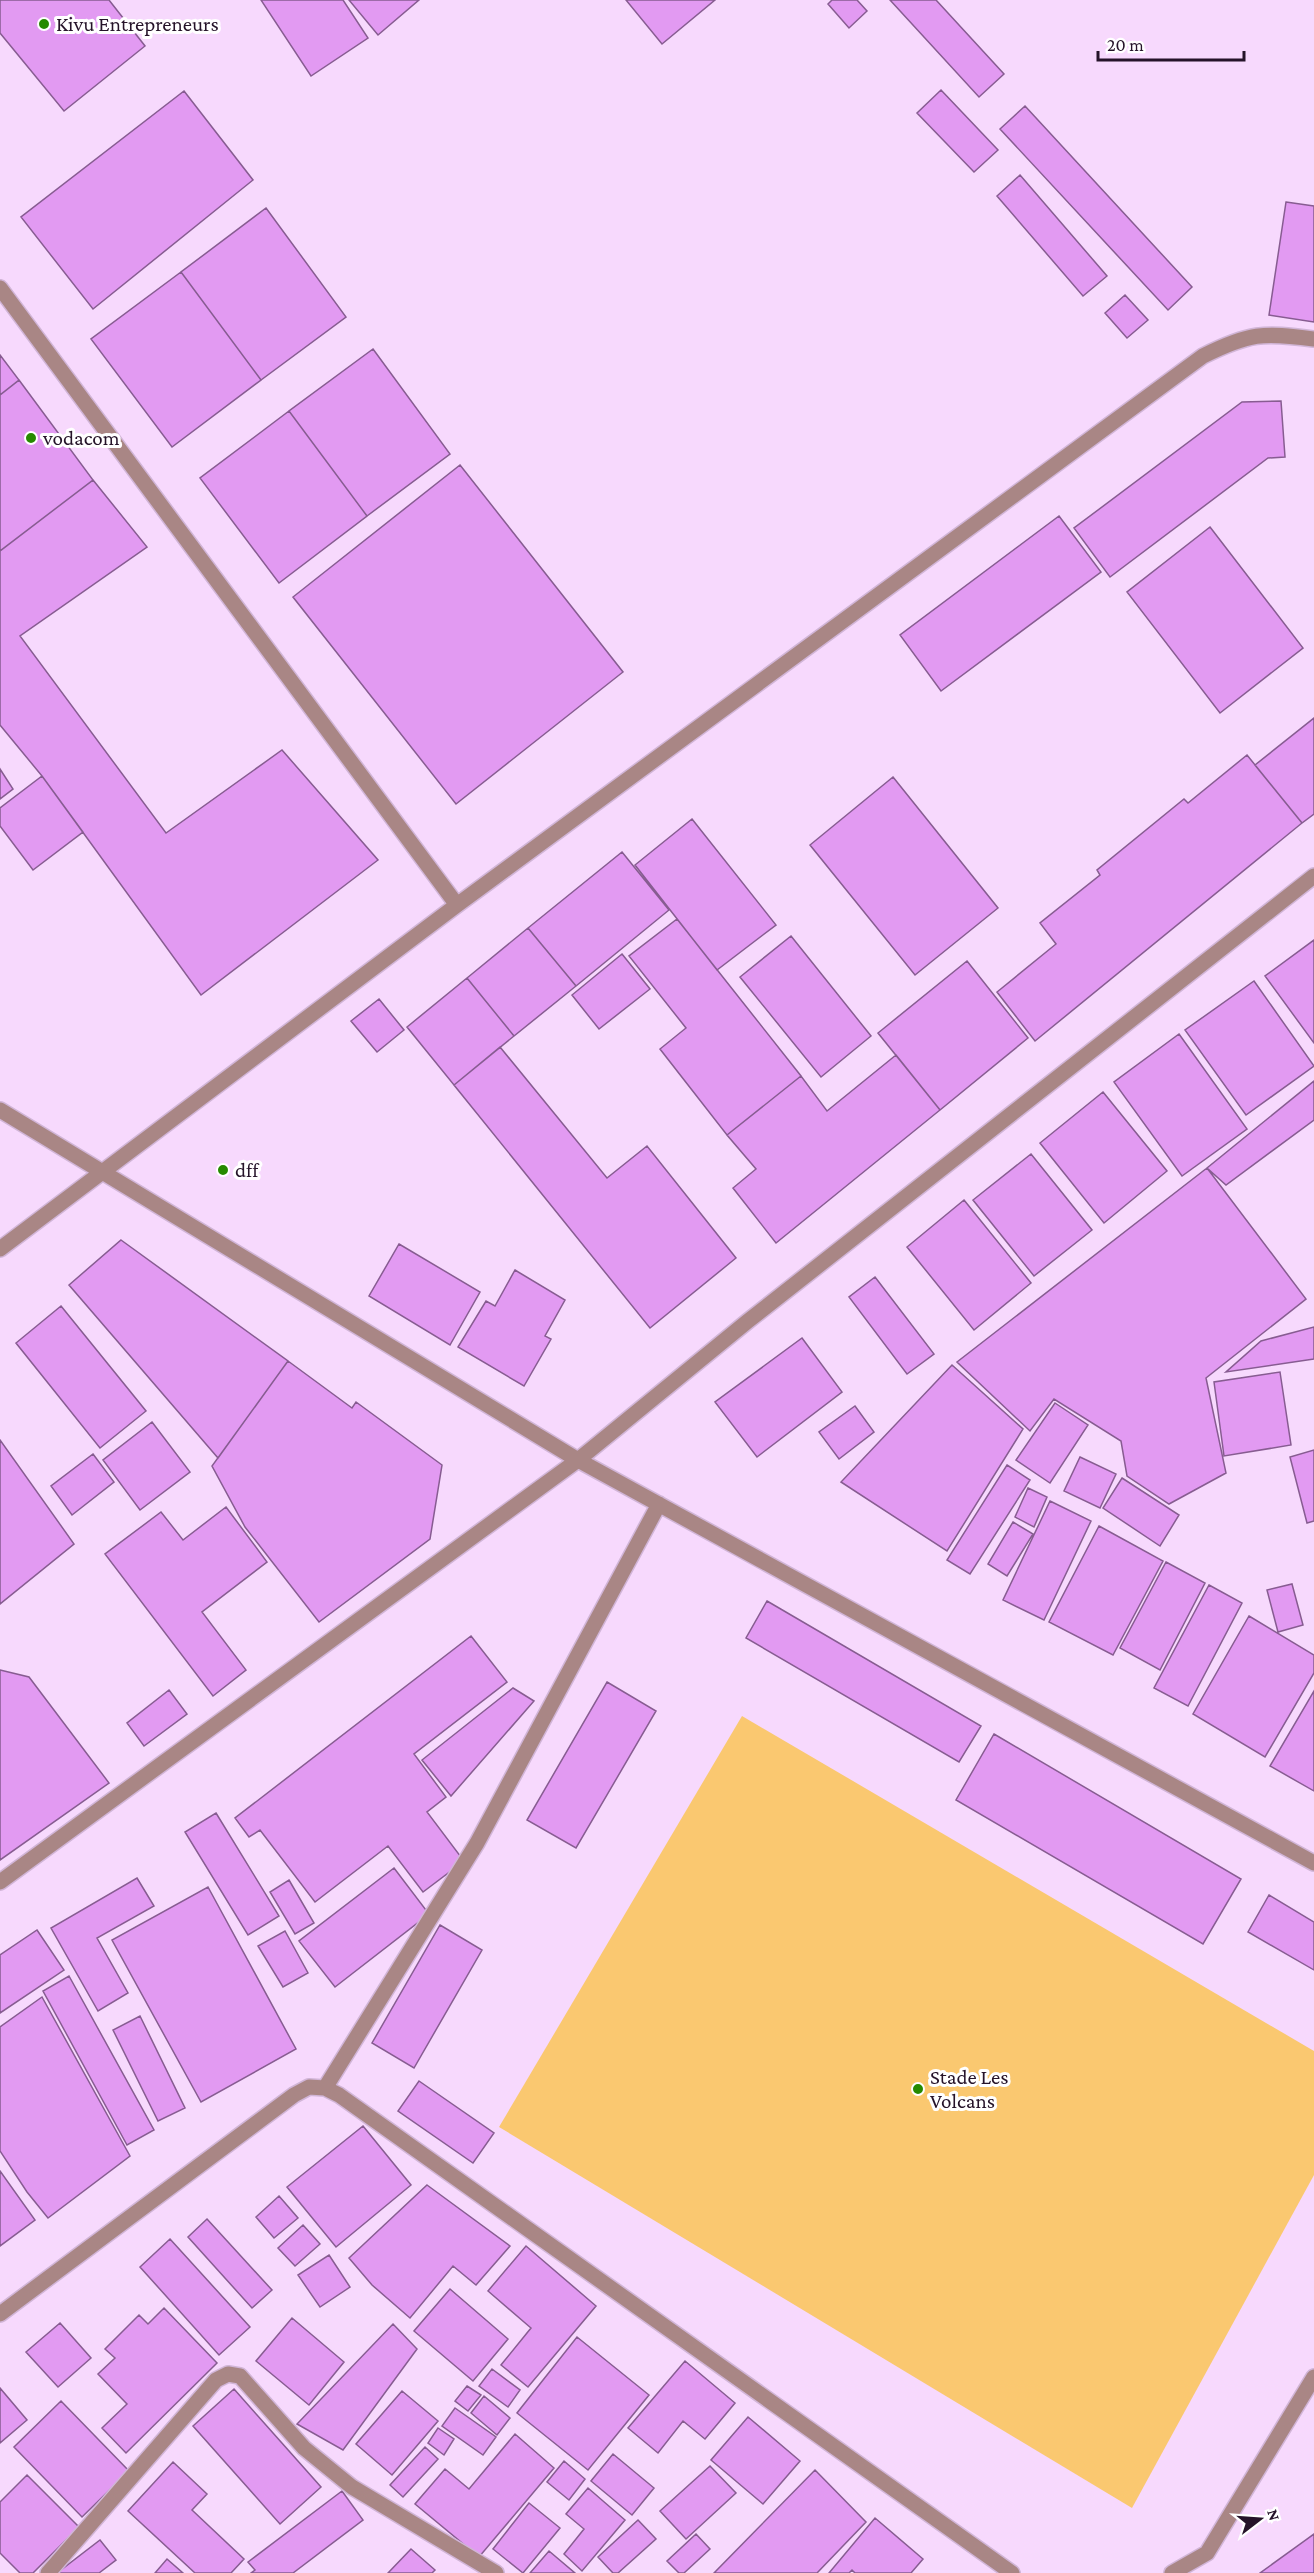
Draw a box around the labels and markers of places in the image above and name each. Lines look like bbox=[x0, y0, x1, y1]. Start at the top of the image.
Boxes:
place label: Kivu Entrepreneurs bbox=[56, 12, 219, 36]
marker: Kivu Entrepreneurs bbox=[37, 17, 51, 31]
place label: vodacom bbox=[42, 426, 120, 450]
marker: vodacom bbox=[24, 431, 38, 445]
place label: dff bbox=[235, 1158, 260, 1182]
marker: dff bbox=[216, 1163, 230, 1177]
place label: Stade Les Volcans bbox=[930, 2065, 1009, 2113]
marker: Stade Les Volcans bbox=[911, 2082, 925, 2096]

